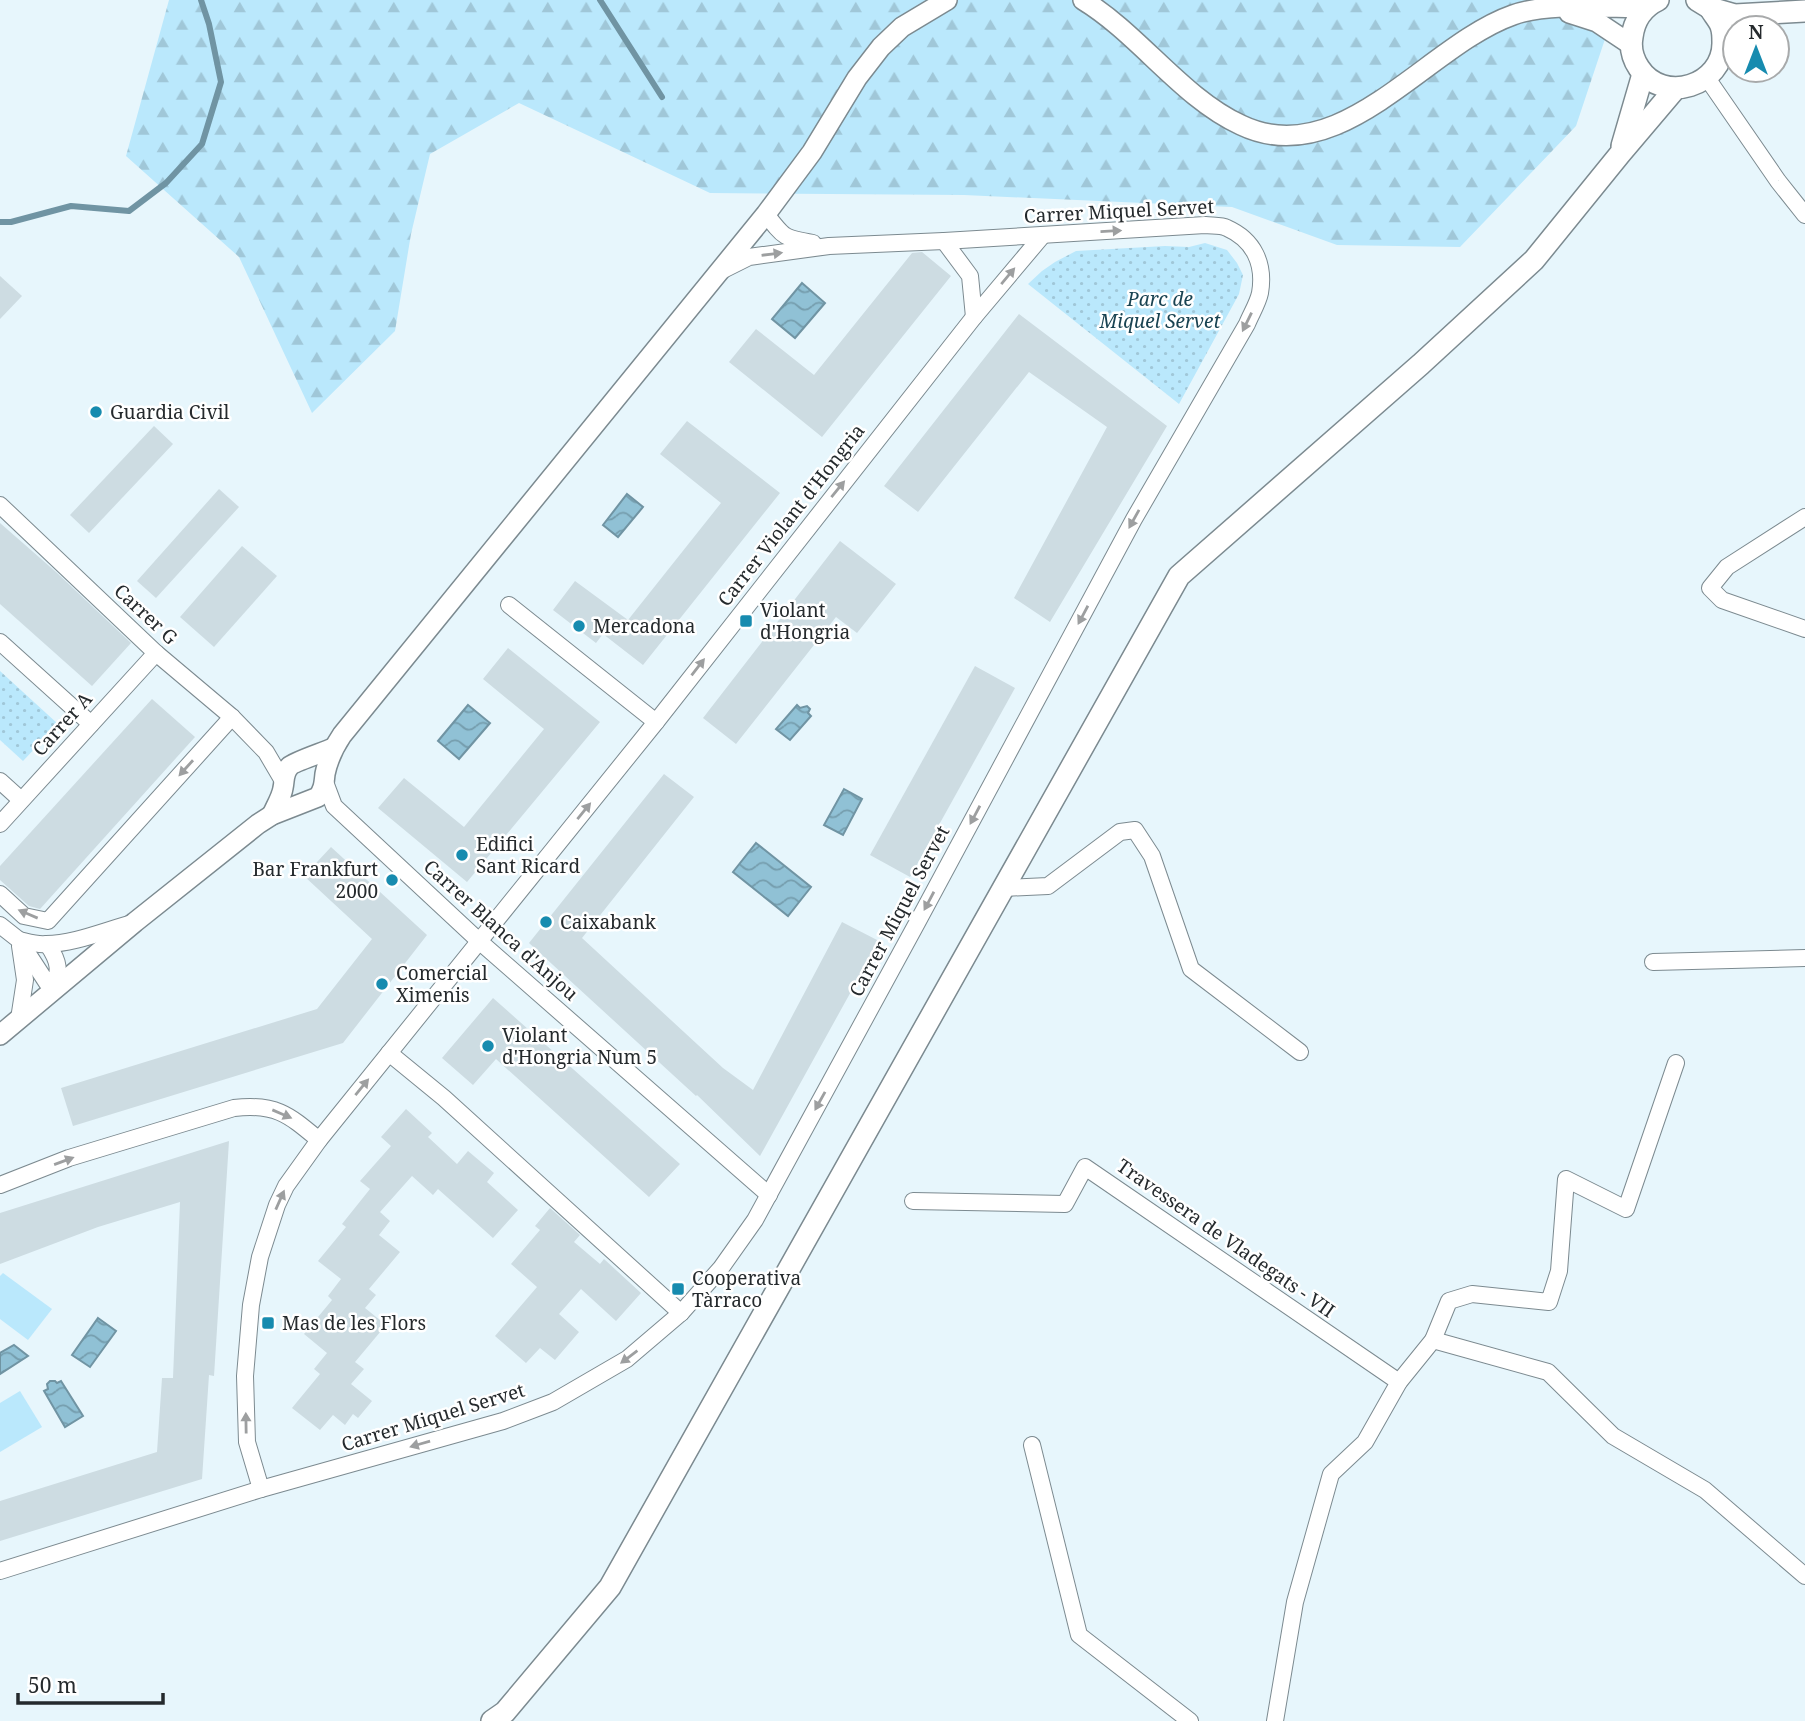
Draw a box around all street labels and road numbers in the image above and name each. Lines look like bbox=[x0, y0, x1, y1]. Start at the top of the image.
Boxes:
street label: Carrer Miquel Servet bbox=[1023, 193, 1215, 229]
street label: Carrer Violant d'Hongria bbox=[712, 418, 870, 612]
street label: Carrer G bbox=[109, 578, 184, 650]
street label: Carrer A bbox=[26, 686, 98, 762]
street label: Carrer Miquel Servet bbox=[843, 821, 955, 1001]
street label: Carrer Blanca d'Anjou bbox=[418, 854, 584, 1006]
street label: Travessera de Vladegats - VII bbox=[1112, 1153, 1340, 1323]
street label: Carrer Miquel Servet bbox=[338, 1377, 528, 1457]

